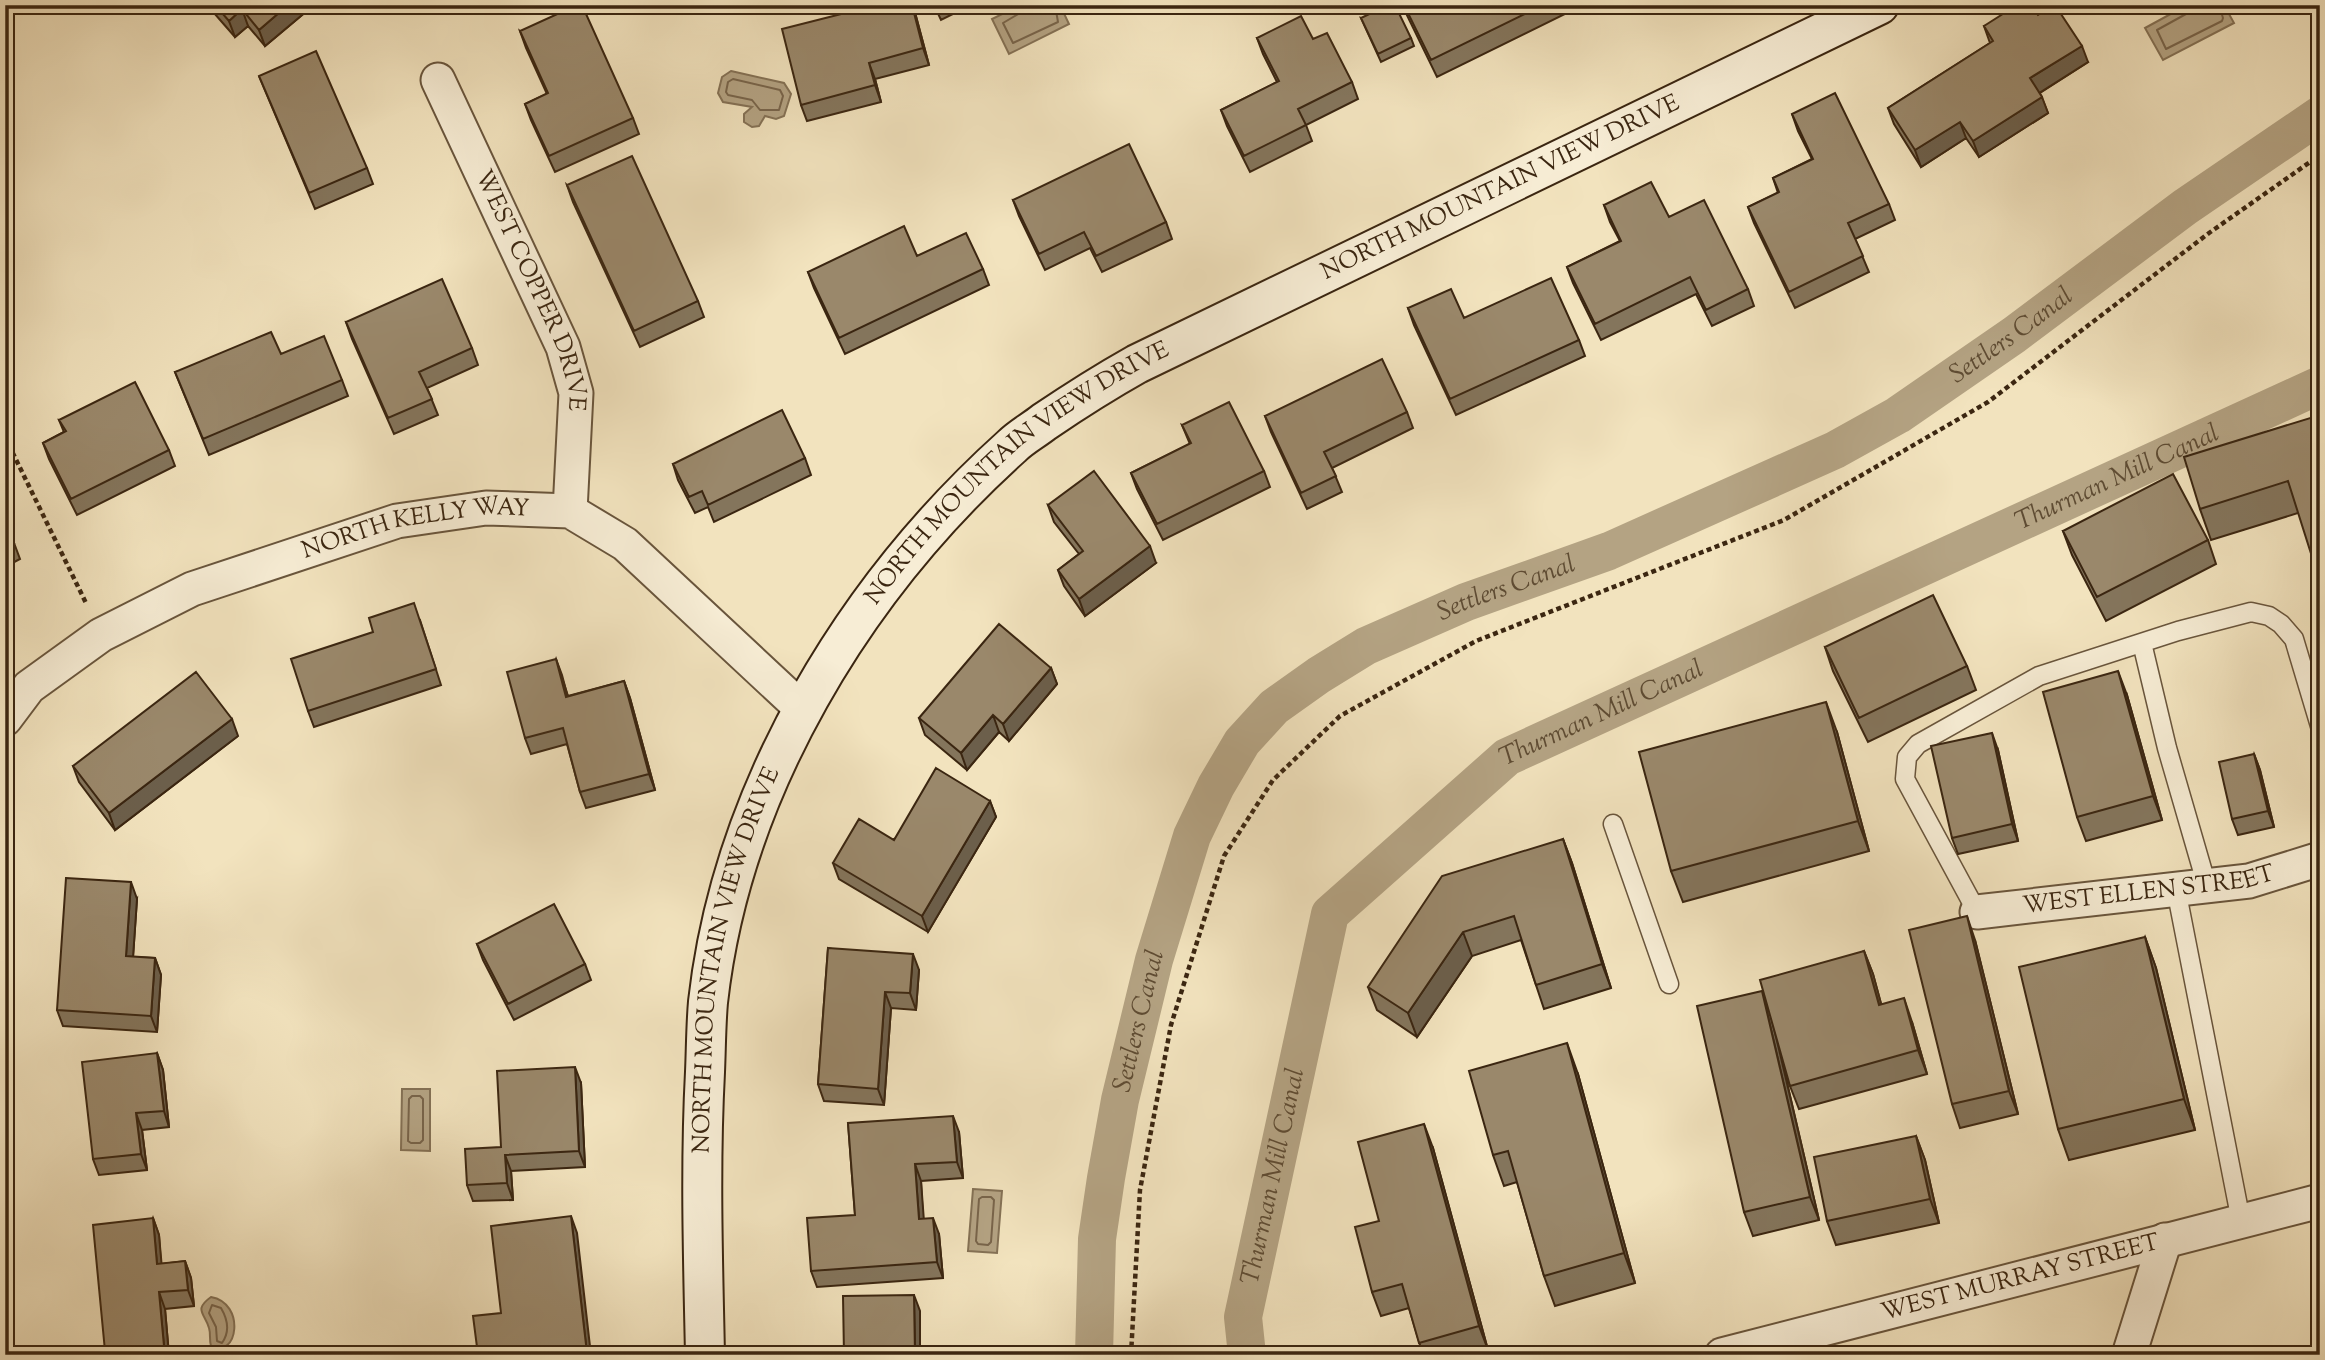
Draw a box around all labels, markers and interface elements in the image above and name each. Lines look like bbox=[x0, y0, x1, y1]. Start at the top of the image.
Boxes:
street label: NORTH MOUNTAIN VIEW DRIVE bbox=[1316, 87, 1686, 289]
street label: WEST COPPER DRIVE bbox=[466, 165, 593, 412]
water label: Settlers Canal bbox=[1942, 278, 2081, 393]
street label: NORTH MOUNTAIN VIEW DRIVE bbox=[857, 334, 1176, 612]
water label: Thurman Mill Canal bbox=[2009, 415, 2225, 541]
street label: NORTH KELLY WAY bbox=[298, 489, 530, 568]
water label: Settlers Canal bbox=[1431, 546, 1581, 631]
water label: Thurman Mill Canal bbox=[1493, 651, 1710, 776]
street label: NORTH MOUNTAIN VIEW DRIVE bbox=[685, 762, 789, 1154]
street label: WEST ELLEN STREET bbox=[2021, 857, 2279, 924]
water label: Settlers Canal bbox=[1104, 945, 1174, 1096]
water label: Thurman Mill Canal bbox=[1232, 1064, 1315, 1288]
street label: WEST MURRAY STREET bbox=[1878, 1226, 2163, 1330]

